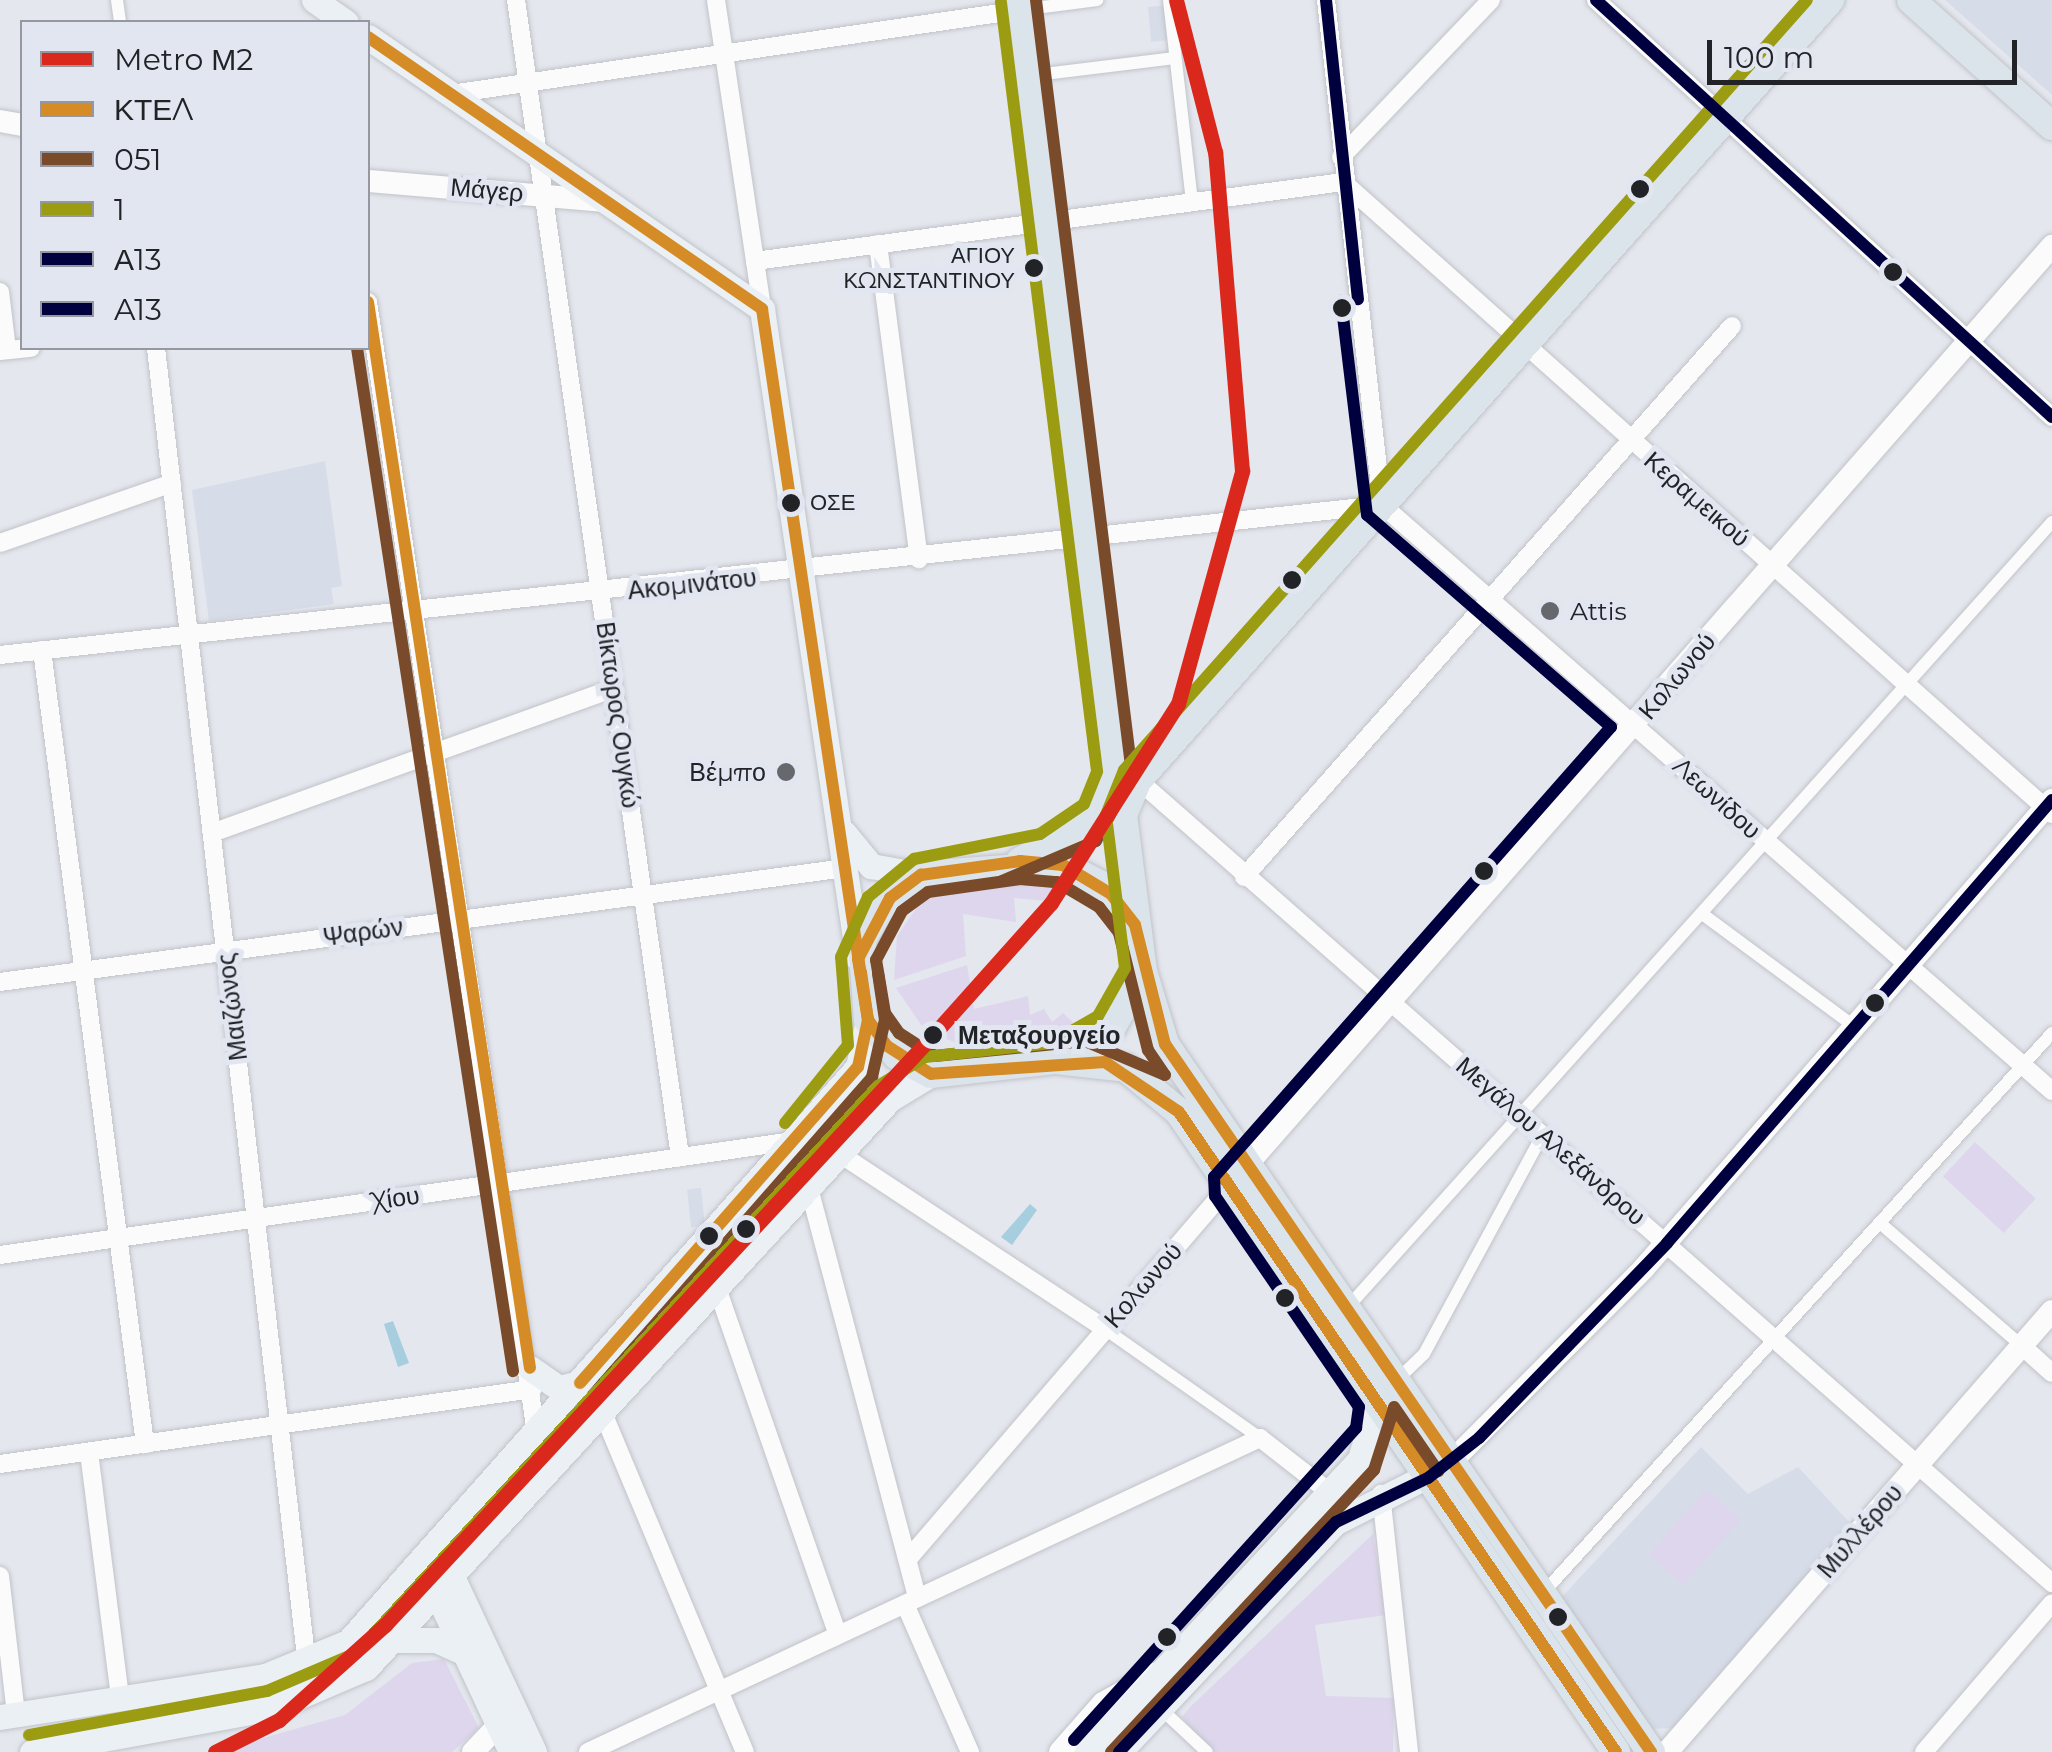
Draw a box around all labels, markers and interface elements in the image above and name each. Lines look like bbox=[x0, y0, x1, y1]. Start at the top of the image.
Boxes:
legend bbox=[20, 20, 370, 350]
scale bar bbox=[1712, 20, 2022, 82]
text: 100 m bbox=[1724, 39, 1814, 76]
text: Metro Μ2 bbox=[114, 41, 253, 78]
text: ΚΤΕΛ bbox=[114, 91, 193, 128]
text: 051 bbox=[114, 141, 162, 178]
street label: Μάγερ bbox=[449, 172, 525, 208]
unlabelled marker bbox=[1630, 179, 1650, 199]
text: 1 bbox=[114, 191, 125, 228]
text: Α13 bbox=[114, 241, 162, 278]
place label: ΑΓΙΟΥ ΚΩΝΣΤΑΝΤΙΝΟΥ bbox=[843, 242, 1015, 294]
marker: ΑΓΙΟΥ ΚΩΝΣΤΑΝΤΙΝΟΥ bbox=[1024, 258, 1044, 278]
unlabelled marker bbox=[1883, 262, 1903, 282]
text: A13 bbox=[114, 291, 162, 328]
unlabelled marker bbox=[1332, 298, 1352, 318]
street label: Κεραμεικού bbox=[1638, 445, 1756, 553]
place label: ΟΣΕ bbox=[810, 490, 855, 516]
marker: ΟΣΕ bbox=[781, 493, 801, 513]
street label: Ακομινάτου bbox=[626, 562, 758, 606]
unlabelled marker bbox=[1282, 570, 1302, 590]
place label: Attis bbox=[1570, 596, 1627, 626]
marker: Attis bbox=[1539, 600, 1561, 622]
street label: Βίκτωρος Ουγκώ bbox=[590, 620, 646, 810]
street label: Κολωνού bbox=[1632, 627, 1722, 725]
street label: Λεωνίδου bbox=[1667, 751, 1767, 845]
place label: Βέμπο bbox=[689, 757, 766, 787]
marker: Βέμπο bbox=[775, 761, 797, 783]
unlabelled marker bbox=[1474, 861, 1494, 881]
street label: Ψαρών bbox=[321, 912, 405, 952]
street label: Μαιζώνος bbox=[211, 951, 253, 1063]
unlabelled marker bbox=[1865, 993, 1885, 1013]
marker: Μεταξουργείο bbox=[917, 1019, 949, 1051]
place label: Μεταξουργείο bbox=[958, 1020, 1121, 1050]
street label: Μεγάλου Αλεξάνδρου bbox=[1450, 1051, 1652, 1231]
street label: Χίου bbox=[371, 1180, 421, 1216]
unlabelled marker bbox=[736, 1219, 756, 1239]
unlabelled marker bbox=[699, 1226, 719, 1246]
street label: Κολωνού bbox=[1098, 1236, 1188, 1334]
unlabelled marker bbox=[1275, 1288, 1295, 1308]
street label: Μυλλέρου bbox=[1811, 1478, 1909, 1584]
unlabelled marker bbox=[1548, 1607, 1568, 1627]
unlabelled marker bbox=[1157, 1627, 1177, 1647]

